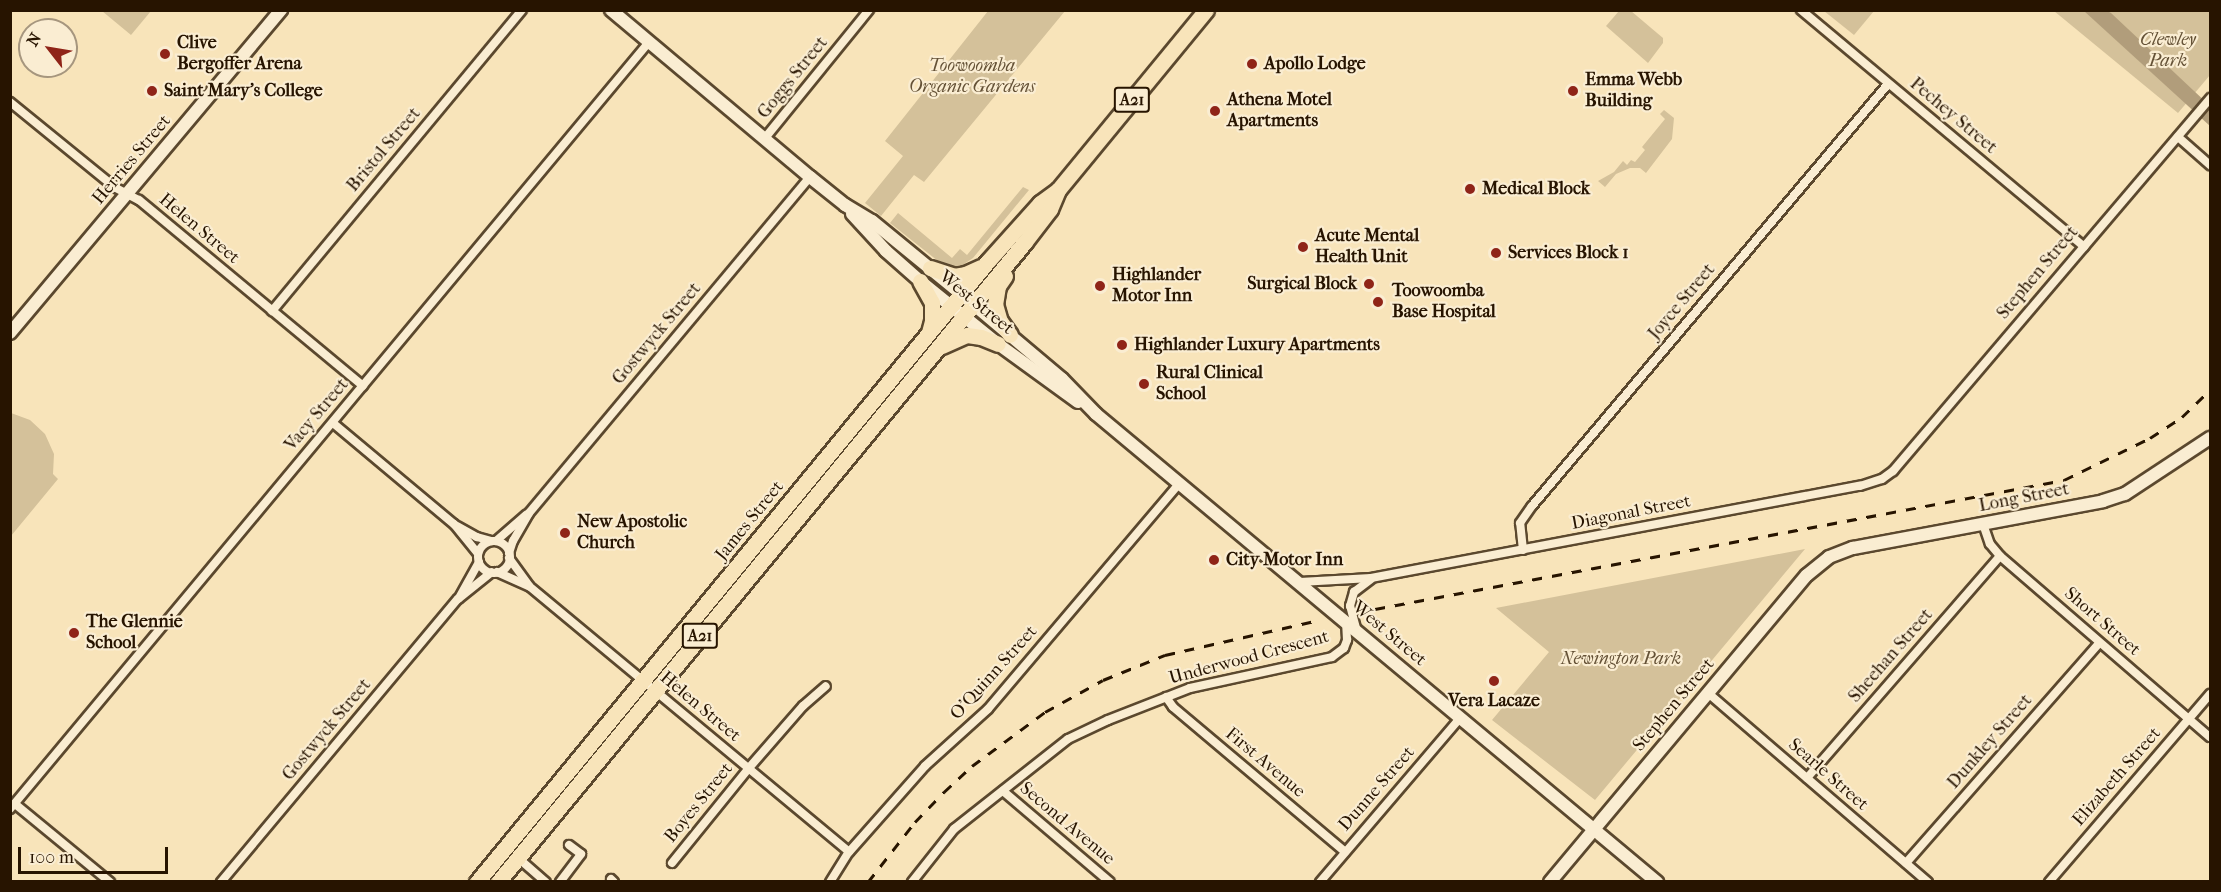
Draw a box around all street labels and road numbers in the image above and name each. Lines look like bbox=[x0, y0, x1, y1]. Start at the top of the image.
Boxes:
street label: Goggs Street bbox=[753, 33, 833, 123]
street label: Pechey Street bbox=[1905, 73, 2001, 159]
road number: A21 bbox=[1112, 87, 1152, 113]
street label: Bristol Street bbox=[343, 104, 425, 196]
street label: Herries Street bbox=[88, 111, 176, 209]
street label: Helen Street bbox=[154, 189, 244, 269]
street label: Stephen Street bbox=[1993, 222, 2083, 324]
street label: Joyce Street bbox=[1644, 260, 1720, 344]
street label: West Street bbox=[934, 266, 1018, 340]
street label: Gostwyck Street bbox=[608, 279, 706, 389]
street label: Vacy Street bbox=[281, 374, 353, 456]
street label: James Street bbox=[711, 477, 789, 565]
street label: Long Street bbox=[1977, 479, 2071, 517]
street label: Diagonal Street bbox=[1570, 491, 1692, 535]
street label: Short Street bbox=[2059, 583, 2145, 661]
street label: West Street bbox=[1348, 597, 1430, 671]
street label: Sheehan Street bbox=[1844, 605, 1938, 707]
street label: O'Quinn Street bbox=[946, 621, 1042, 725]
road number: A21 bbox=[680, 623, 720, 649]
street label: Underwood Crescent bbox=[1167, 626, 1331, 690]
street label: Stephen Street bbox=[1629, 654, 1719, 756]
street label: Helen Street bbox=[655, 667, 745, 747]
street label: Gostwyck Street bbox=[278, 675, 376, 785]
street label: Dunkley Street bbox=[1943, 690, 2037, 794]
street label: First Avenue bbox=[1221, 723, 1309, 803]
street label: Elizabeth Street bbox=[2068, 723, 2166, 831]
street label: Searle Street bbox=[1783, 734, 1873, 816]
street label: Dunne Street bbox=[1334, 742, 1420, 836]
street label: Boyes Street bbox=[660, 759, 738, 847]
street label: Second Avenue bbox=[1015, 778, 1119, 870]

